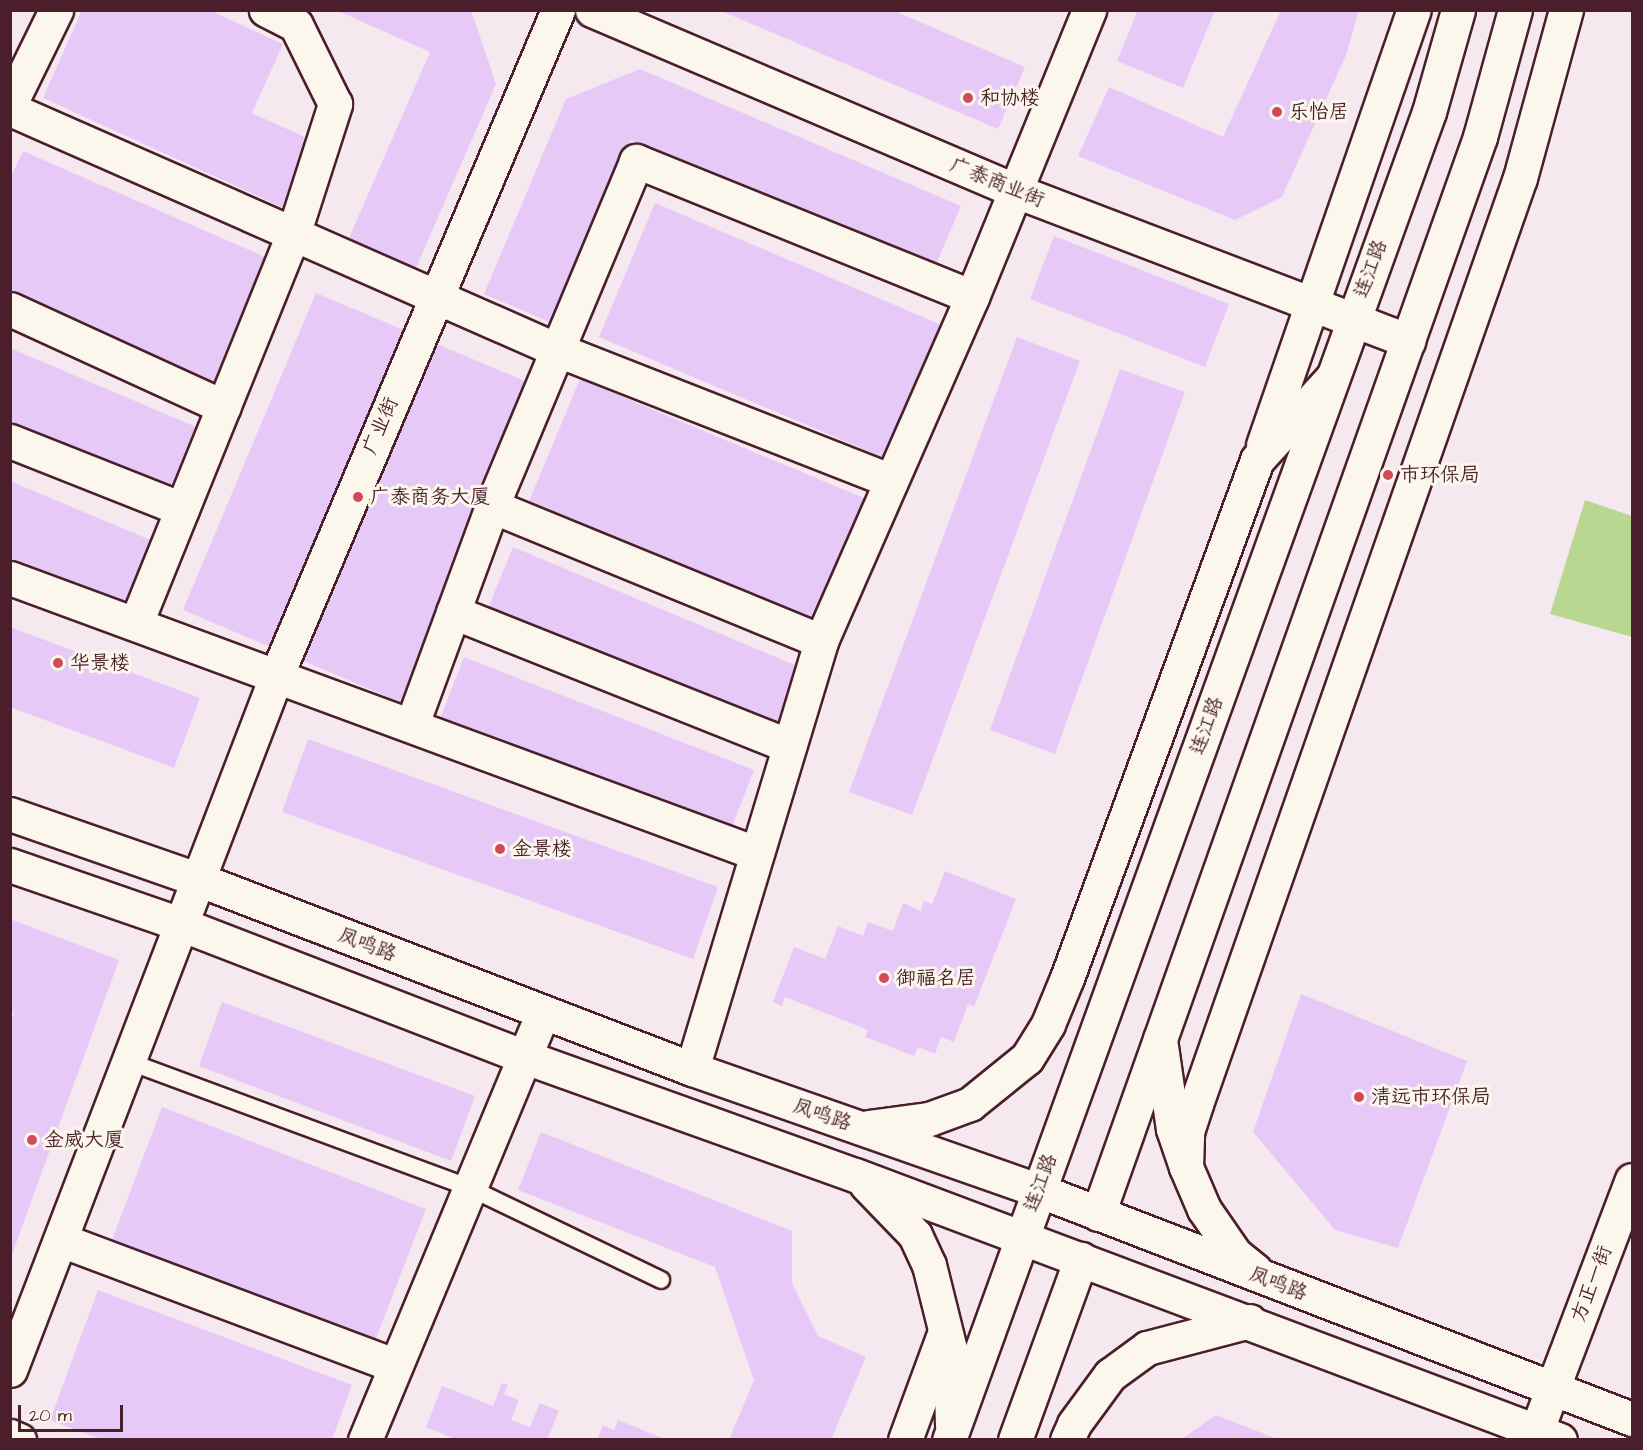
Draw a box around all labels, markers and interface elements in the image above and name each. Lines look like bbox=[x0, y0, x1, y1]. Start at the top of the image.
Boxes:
place label: 和协楼 bbox=[980, 86, 1040, 110]
marker: 和协楼 bbox=[961, 91, 975, 105]
place label: 乐怡居 bbox=[1289, 100, 1349, 124]
marker: 乐怡居 bbox=[1270, 105, 1284, 119]
street label: 广泰商业街 bbox=[946, 153, 1048, 213]
street label: 连江路 bbox=[1349, 237, 1393, 301]
street label: 广业街 bbox=[358, 394, 404, 458]
place label: 市环保局 bbox=[1400, 463, 1480, 487]
marker: 市环保局 bbox=[1381, 468, 1395, 482]
place label: 广泰商务大厦 bbox=[370, 485, 490, 509]
marker: 广泰商务大厦 bbox=[351, 490, 365, 504]
place label: 华景楼 bbox=[70, 651, 130, 675]
marker: 华景楼 bbox=[51, 656, 65, 670]
street label: 连江路 bbox=[1185, 694, 1229, 758]
place label: 金景楼 bbox=[512, 837, 572, 861]
marker: 金景楼 bbox=[493, 842, 507, 856]
street label: 凤鸣路 bbox=[335, 923, 399, 967]
place label: 御福名居 bbox=[896, 966, 976, 990]
marker: 御福名居 bbox=[877, 971, 891, 985]
place label: 清远市环保局 bbox=[1371, 1085, 1491, 1109]
marker: 清远市环保局 bbox=[1352, 1090, 1366, 1104]
street label: 凤鸣路 bbox=[790, 1094, 854, 1136]
place label: 金威大厦 bbox=[44, 1128, 124, 1152]
marker: 金威大厦 bbox=[25, 1133, 39, 1147]
street label: 连江路 bbox=[1019, 1151, 1063, 1215]
street label: 方正一街 bbox=[1566, 1242, 1618, 1326]
street label: 凤鸣路 bbox=[1246, 1262, 1310, 1306]
scale bar bbox=[21, 1393, 126, 1431]
text: 20 m bbox=[29, 1403, 72, 1428]

